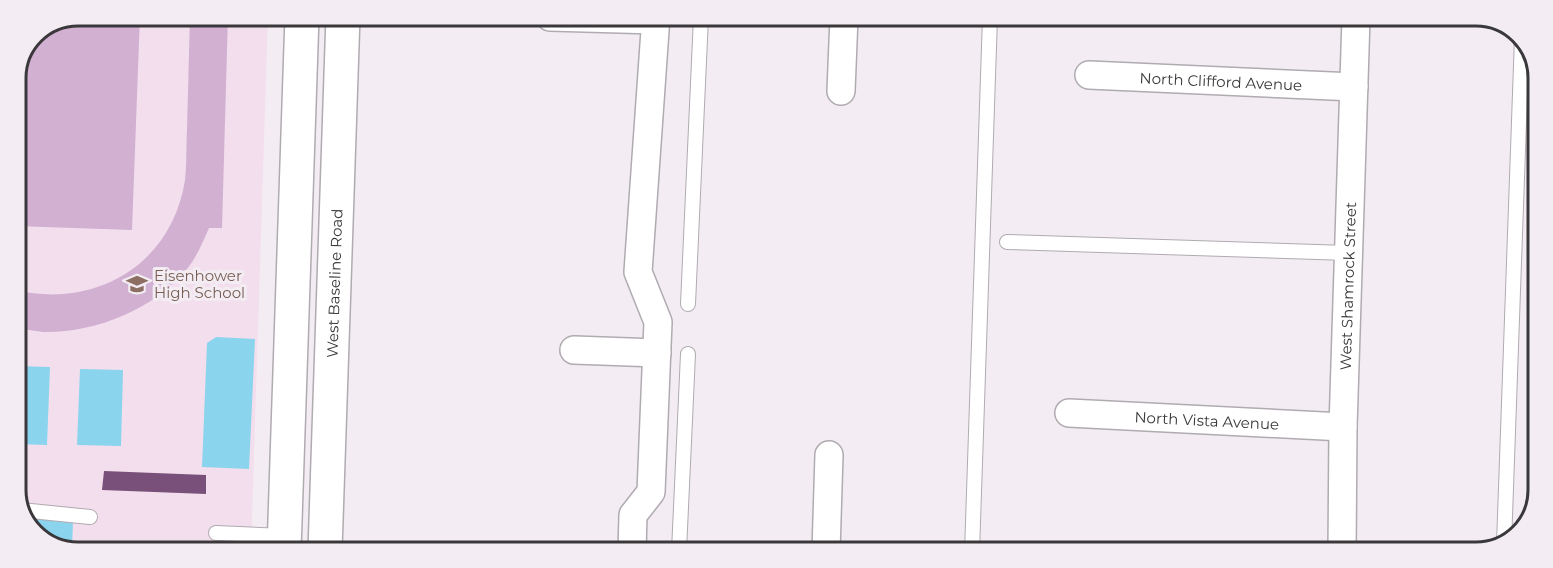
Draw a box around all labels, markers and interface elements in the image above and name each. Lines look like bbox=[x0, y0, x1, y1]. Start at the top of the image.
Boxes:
street label: North Clifford Avenue bbox=[1139, 68, 1303, 94]
street label: West Shamrock Street bbox=[1335, 202, 1360, 370]
street label: West Baseline Road bbox=[322, 208, 346, 358]
place label: Eisenhower High School bbox=[154, 266, 245, 302]
school or university icon: Eisenhower High School bbox=[125, 272, 149, 296]
street label: North Vista Avenue bbox=[1134, 407, 1280, 433]

